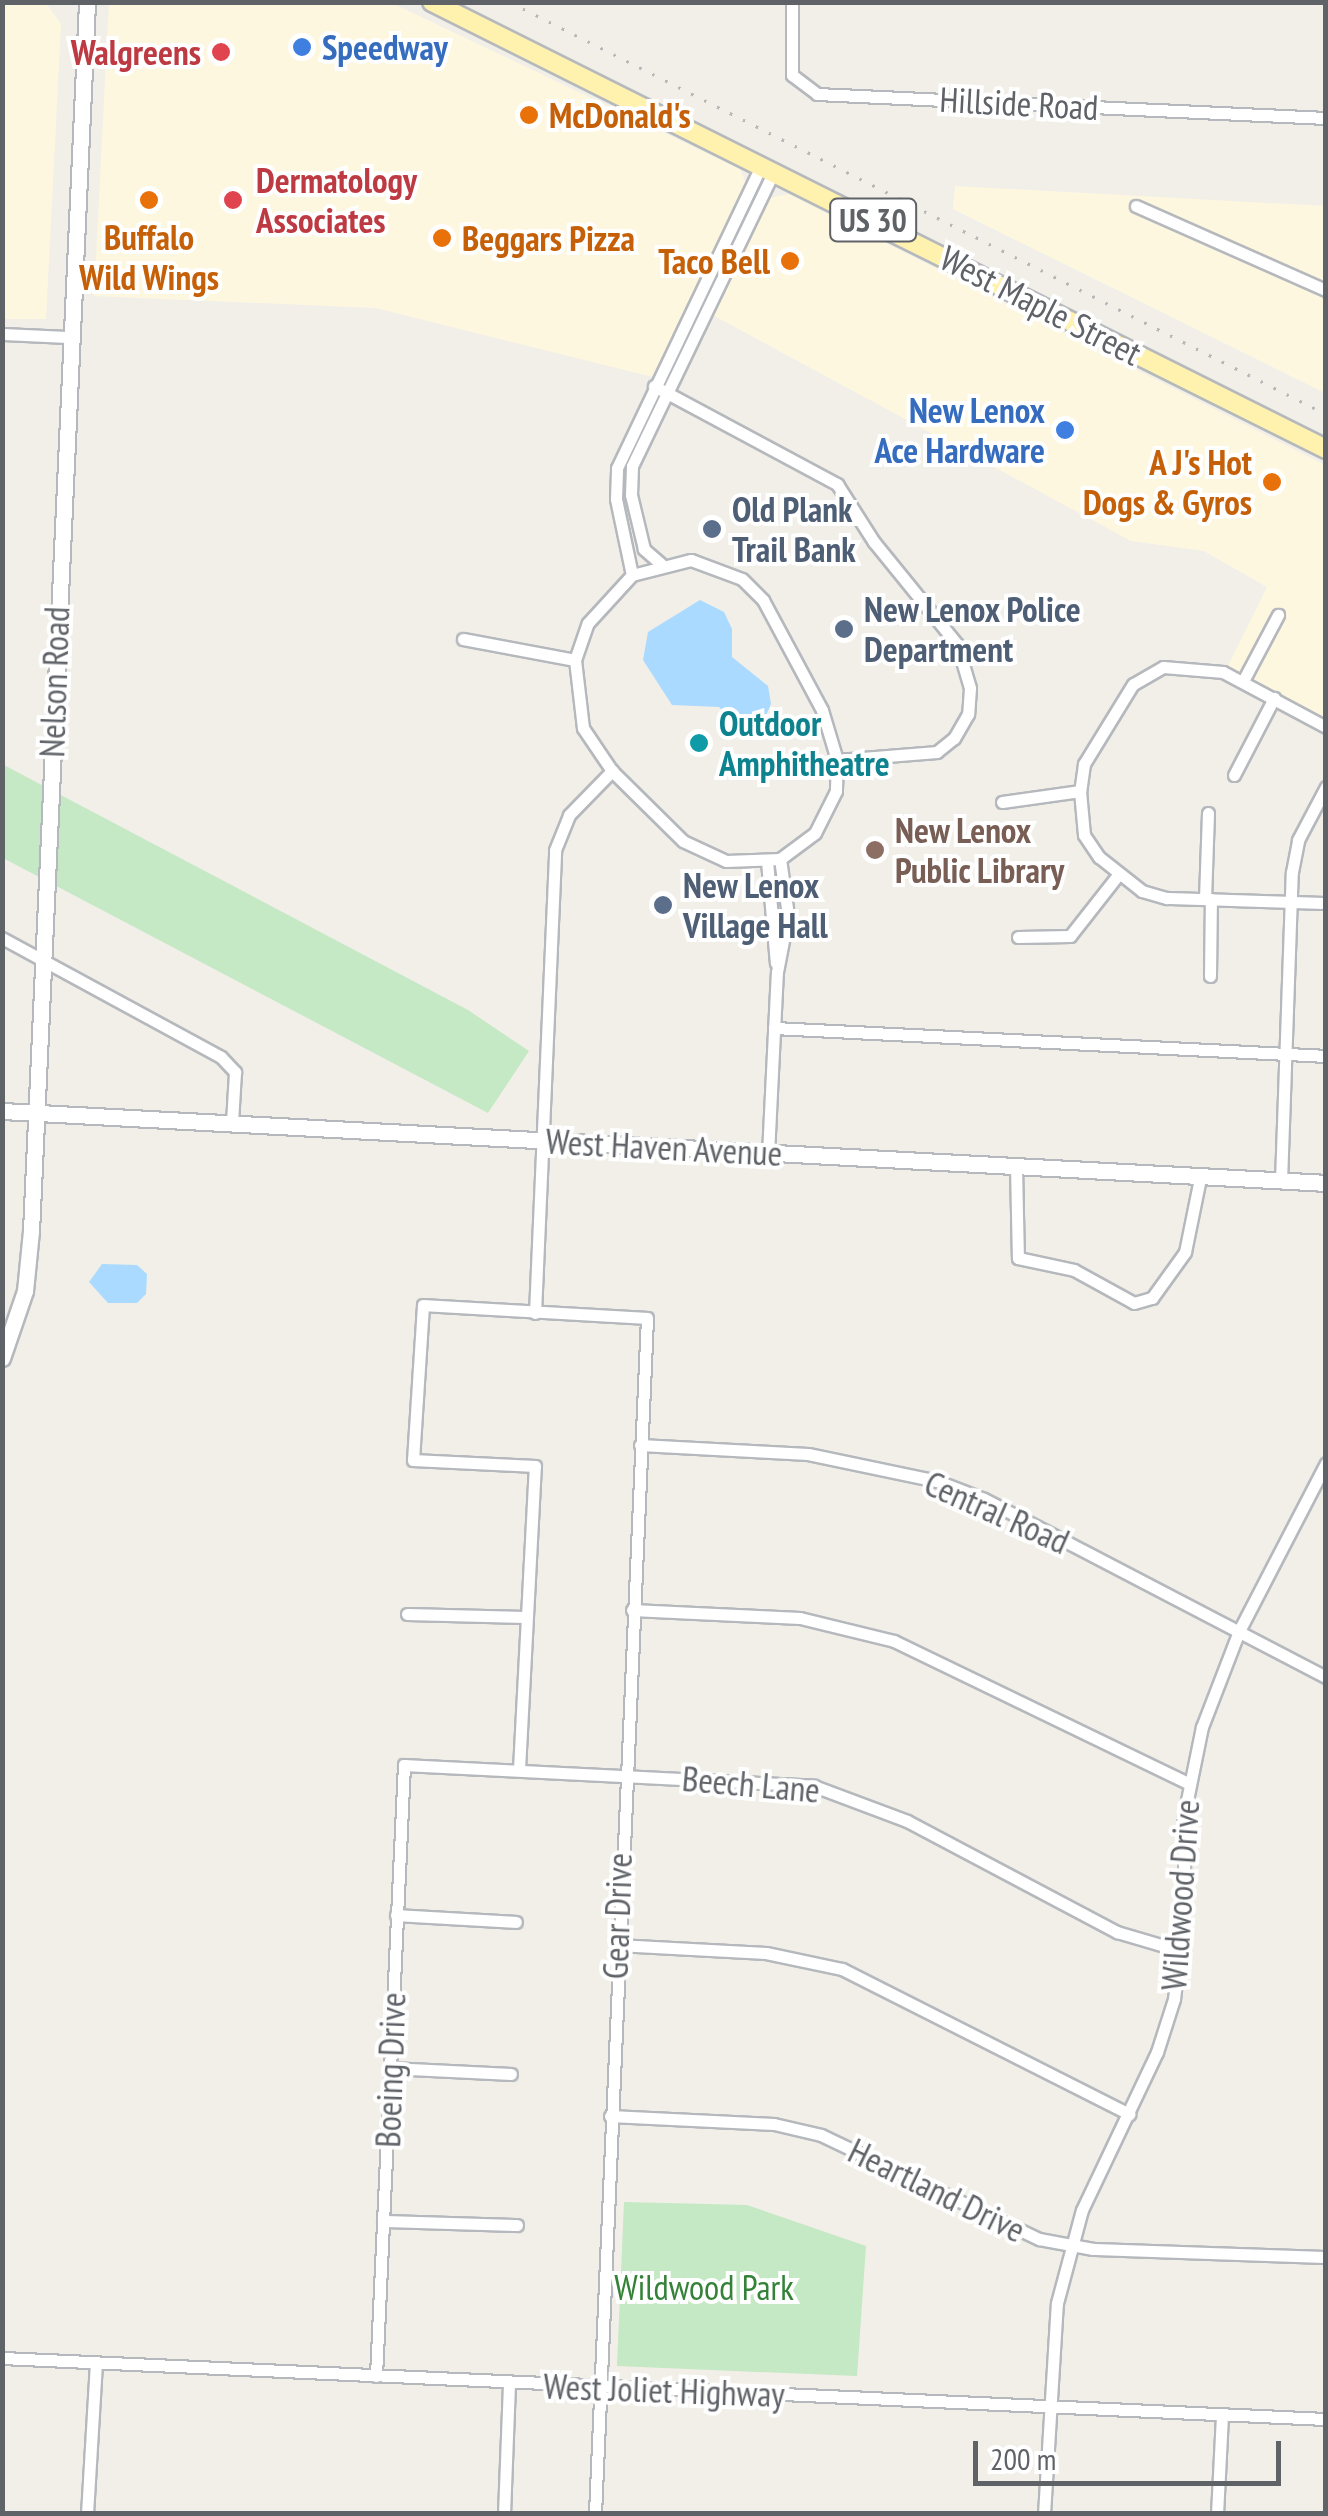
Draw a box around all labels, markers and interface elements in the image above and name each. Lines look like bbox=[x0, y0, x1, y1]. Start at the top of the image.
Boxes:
place label: Speedway bbox=[322, 26, 448, 68]
place label: Walgreens bbox=[71, 31, 201, 73]
marker: Speedway bbox=[291, 36, 313, 58]
marker: Walgreens bbox=[210, 41, 232, 63]
street label: Hillside Road bbox=[939, 78, 1099, 128]
place label: McDonald's bbox=[549, 94, 691, 136]
marker: McDonald's bbox=[518, 104, 540, 126]
place label: Dermatology Associates bbox=[256, 159, 417, 241]
marker: Dermatology Associates bbox=[220, 187, 246, 213]
marker: Buffalo Wild Wings bbox=[138, 189, 160, 211]
road number: US 30 bbox=[828, 193, 918, 247]
place label: Buffalo Wild Wings bbox=[79, 216, 219, 298]
place label: Beggars Pizza bbox=[462, 217, 635, 259]
marker: Beggars Pizza bbox=[431, 227, 453, 249]
street label: West Maple Street bbox=[934, 236, 1148, 374]
place label: Taco Bell bbox=[658, 240, 770, 282]
marker: Taco Bell bbox=[779, 250, 801, 272]
place label: New Lenox Ace Hardware bbox=[875, 389, 1045, 471]
marker: New Lenox Ace Hardware bbox=[1054, 419, 1076, 441]
place label: A J's Hot Dogs & Gyros bbox=[1082, 441, 1252, 523]
marker: A J's Hot Dogs & Gyros bbox=[1261, 471, 1283, 493]
place label: Old Plank Trail Bank bbox=[732, 488, 856, 570]
marker: Old Plank Trail Bank bbox=[701, 518, 723, 540]
place label: New Lenox Police Department bbox=[864, 588, 1082, 670]
street label: Nelson Road bbox=[30, 606, 78, 758]
marker: New Lenox Police Department bbox=[833, 618, 855, 640]
place label: Outdoor Amphitheatre bbox=[719, 702, 890, 784]
marker: Outdoor Amphitheatre bbox=[688, 732, 710, 754]
place label: New Lenox Public Library bbox=[895, 809, 1065, 891]
marker: New Lenox Public Library bbox=[864, 839, 886, 861]
place label: New Lenox Village Hall bbox=[683, 864, 828, 946]
marker: New Lenox Village Hall bbox=[652, 894, 674, 916]
street label: West Haven Avenue bbox=[544, 1120, 784, 1174]
street label: Central Road bbox=[918, 1462, 1076, 1562]
street label: Beech Lane bbox=[680, 1757, 822, 1811]
street label: Wildwood Drive bbox=[1152, 1798, 1208, 1992]
street label: Gear Drive bbox=[594, 1852, 640, 1980]
street label: Boeing Drive bbox=[366, 1992, 414, 2148]
street label: Heartland Drive bbox=[842, 2129, 1032, 2251]
park label: Wildwood Park bbox=[614, 2266, 794, 2308]
street label: West Joliet Highway bbox=[543, 2365, 785, 2415]
scale bar bbox=[978, 2421, 1286, 2483]
text: 200 m bbox=[990, 2439, 1056, 2478]

